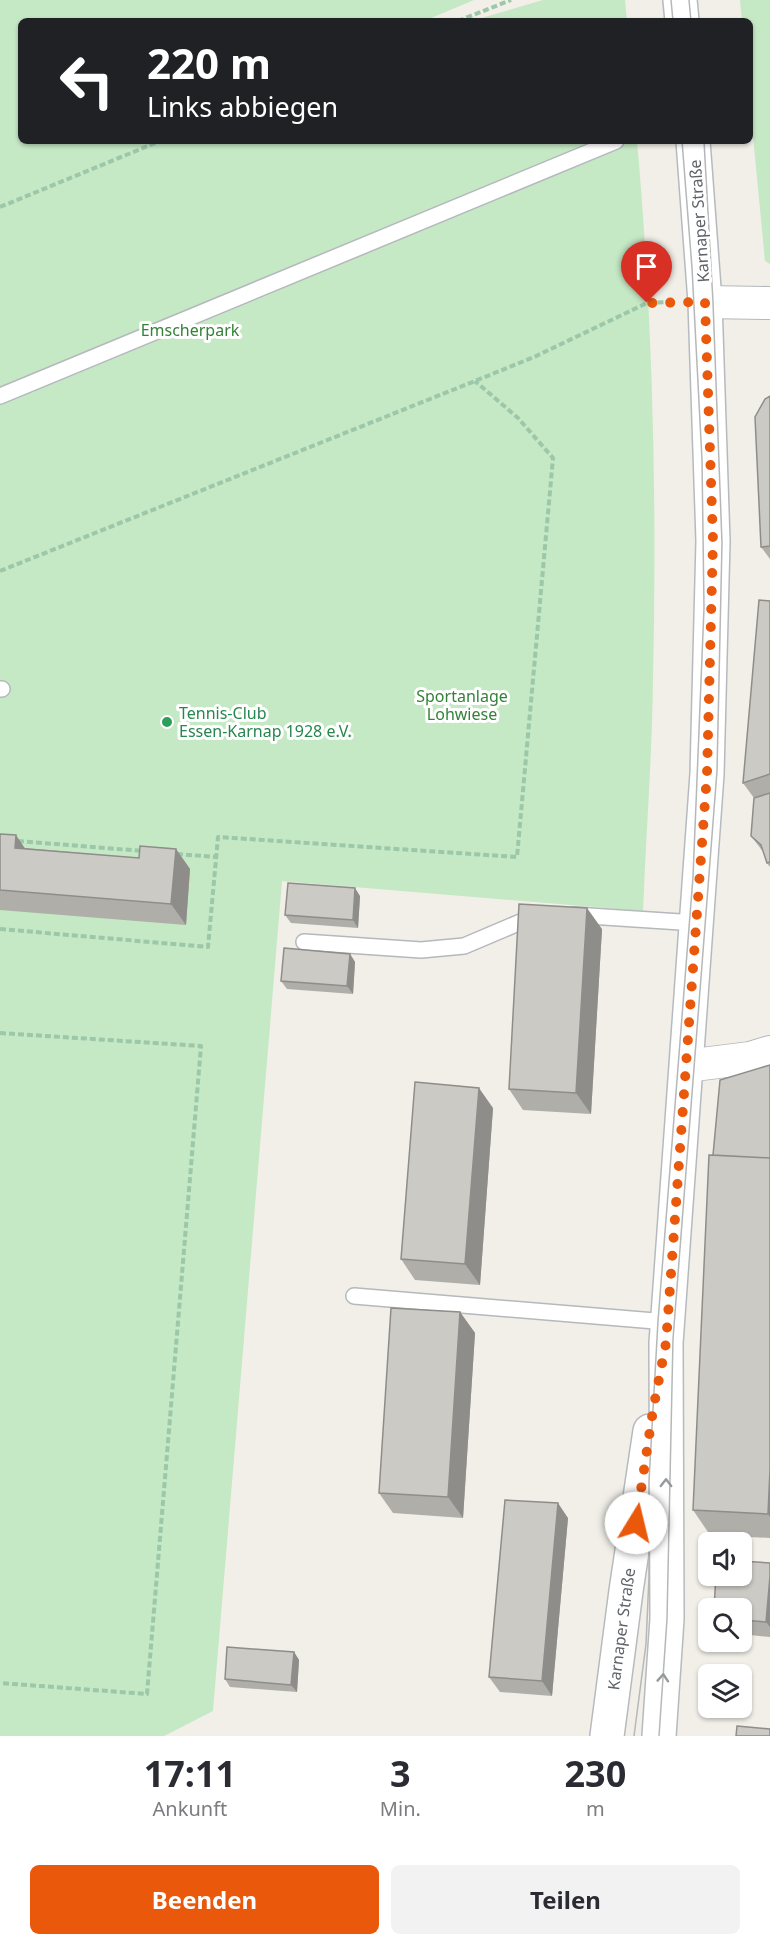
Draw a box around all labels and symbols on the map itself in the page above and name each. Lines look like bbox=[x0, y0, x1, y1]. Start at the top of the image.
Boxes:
street label: Karnaper Straße bbox=[684, 159, 714, 283]
pin bbox=[621, 241, 672, 303]
park label: Emscherpark bbox=[141, 319, 240, 341]
park label: Sportanlage Lohwiese bbox=[416, 685, 508, 725]
place label: Tennis-Club Essen-Karnap 1928 e.V. bbox=[179, 702, 352, 742]
marker: Tennis-Club Essen-Karnap 1928 e.V. bbox=[160, 715, 174, 729]
one-way arrow bbox=[660, 1478, 672, 1487]
position arrow bbox=[604, 1491, 668, 1555]
street label: Karnaper Straße bbox=[602, 1566, 640, 1691]
one-way arrow bbox=[656, 1673, 669, 1682]

